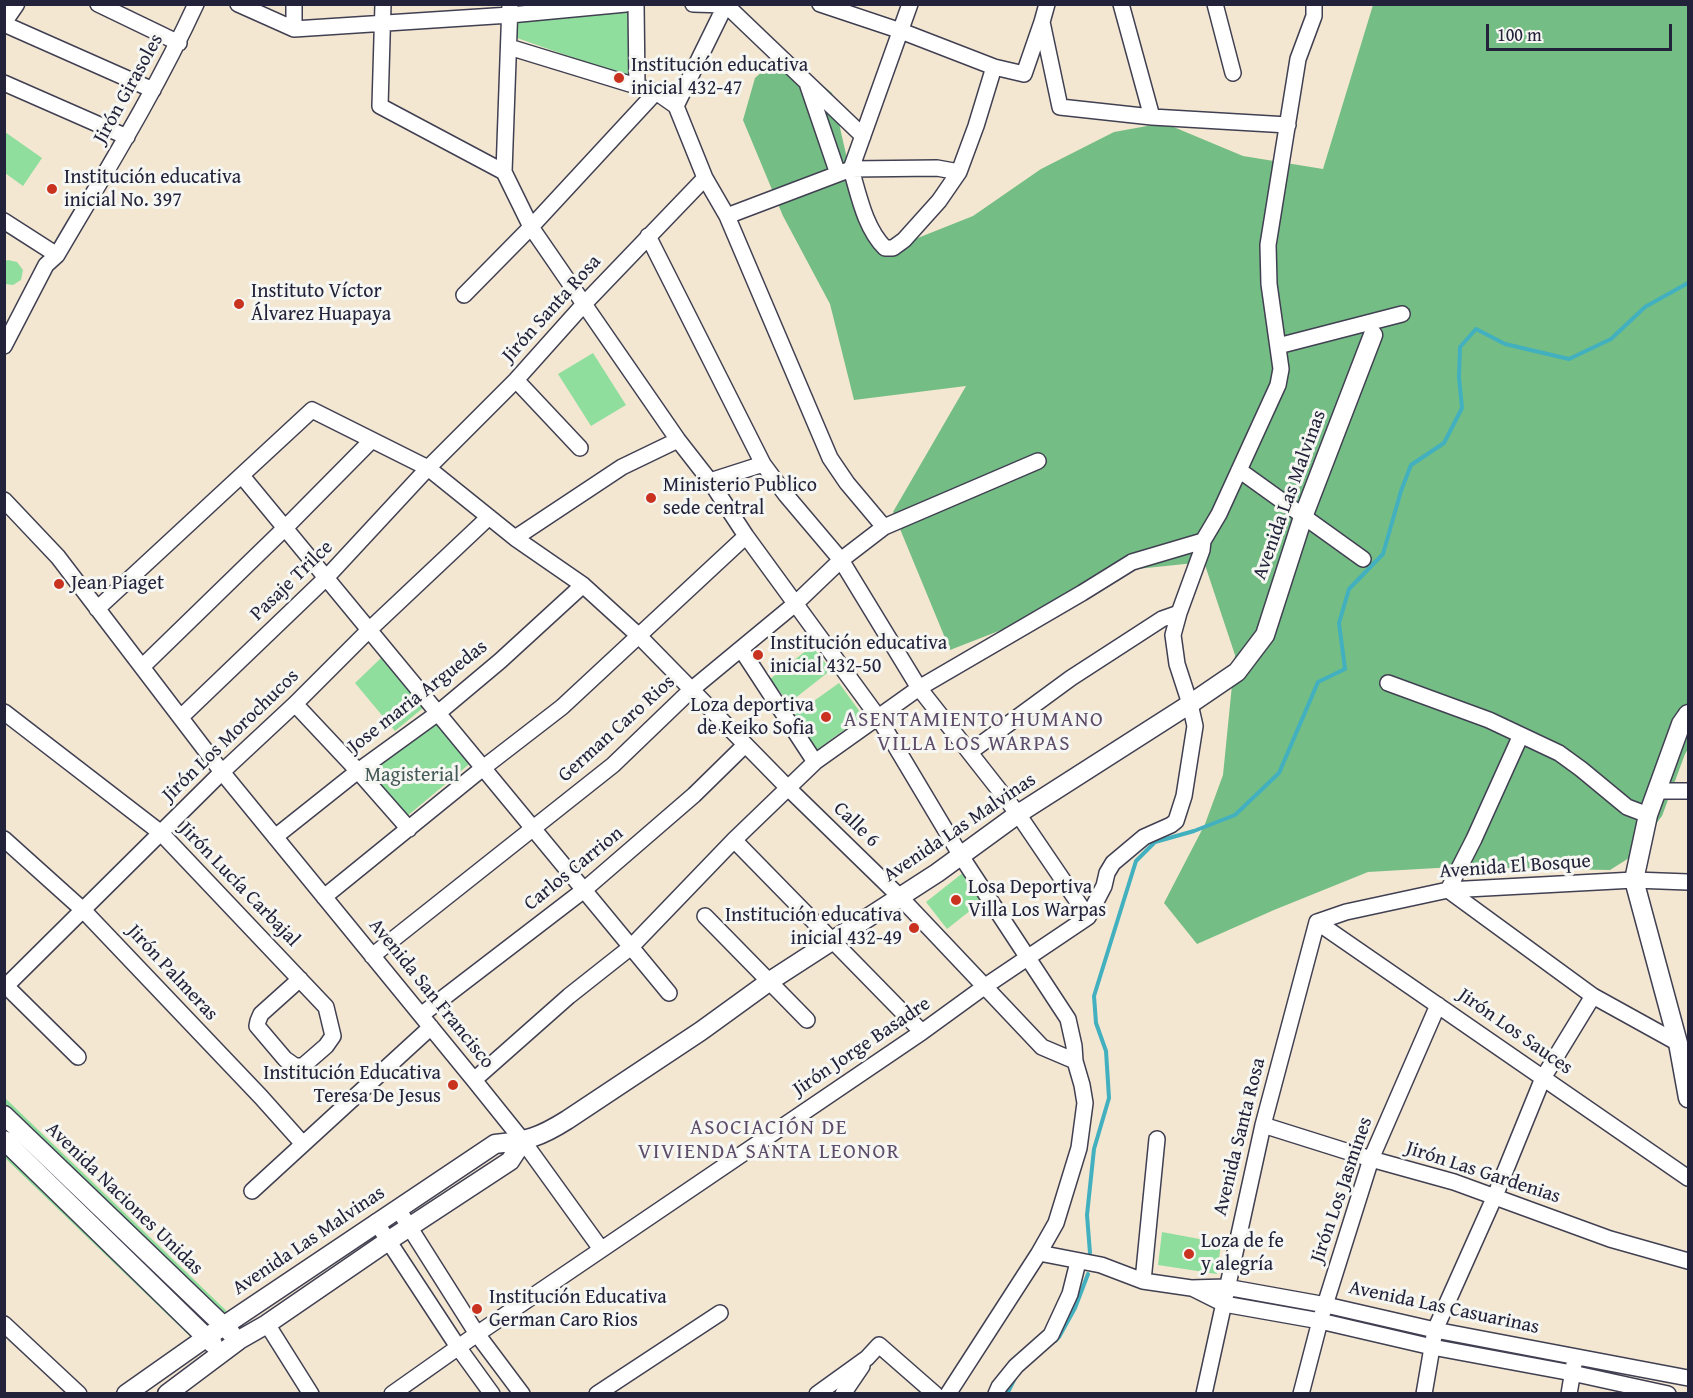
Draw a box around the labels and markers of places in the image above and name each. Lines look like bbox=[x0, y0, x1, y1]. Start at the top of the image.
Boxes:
place label: Institución educativa inicial 432-47 bbox=[631, 54, 808, 101]
marker: Institución educativa inicial 432-47 bbox=[612, 71, 626, 85]
place label: Institución educativa inicial No. 397 bbox=[64, 166, 241, 213]
marker: Institución educativa inicial No. 397 bbox=[45, 182, 59, 196]
place label: Instituto Víctor Álvarez Huapaya bbox=[251, 280, 391, 327]
marker: Instituto Víctor Álvarez Huapaya bbox=[232, 297, 246, 311]
place label: Ministerio Publico sede central bbox=[663, 474, 817, 521]
marker: Ministerio Publico sede central bbox=[644, 491, 658, 505]
place label: Jean Piaget bbox=[71, 572, 164, 596]
marker: Jean Piaget bbox=[52, 577, 66, 591]
place label: Institución educativa inicial 432-50 bbox=[770, 632, 947, 679]
marker: Institución educativa inicial 432-50 bbox=[751, 648, 765, 662]
place label: Loza deportiva de Keiko Sofia bbox=[690, 694, 814, 741]
marker: Loza deportiva de Keiko Sofia bbox=[819, 710, 833, 724]
place label: Losa Deportiva Villa Los Warpas bbox=[968, 876, 1106, 923]
marker: Losa Deportiva Villa Los Warpas bbox=[949, 893, 963, 907]
place label: Institución educativa inicial 432-49 bbox=[725, 904, 902, 951]
marker: Institución educativa inicial 432-49 bbox=[907, 921, 921, 935]
place label: Institución Educativa Teresa De Jesus bbox=[263, 1062, 441, 1109]
marker: Institución Educativa Teresa De Jesus bbox=[446, 1078, 460, 1092]
place label: Loza de fe y alegría bbox=[1201, 1230, 1284, 1277]
marker: Loza de fe y alegría bbox=[1182, 1247, 1196, 1261]
place label: Institución Educativa German Caro Rios bbox=[489, 1286, 667, 1333]
marker: Institución Educativa German Caro Rios bbox=[470, 1302, 484, 1316]

